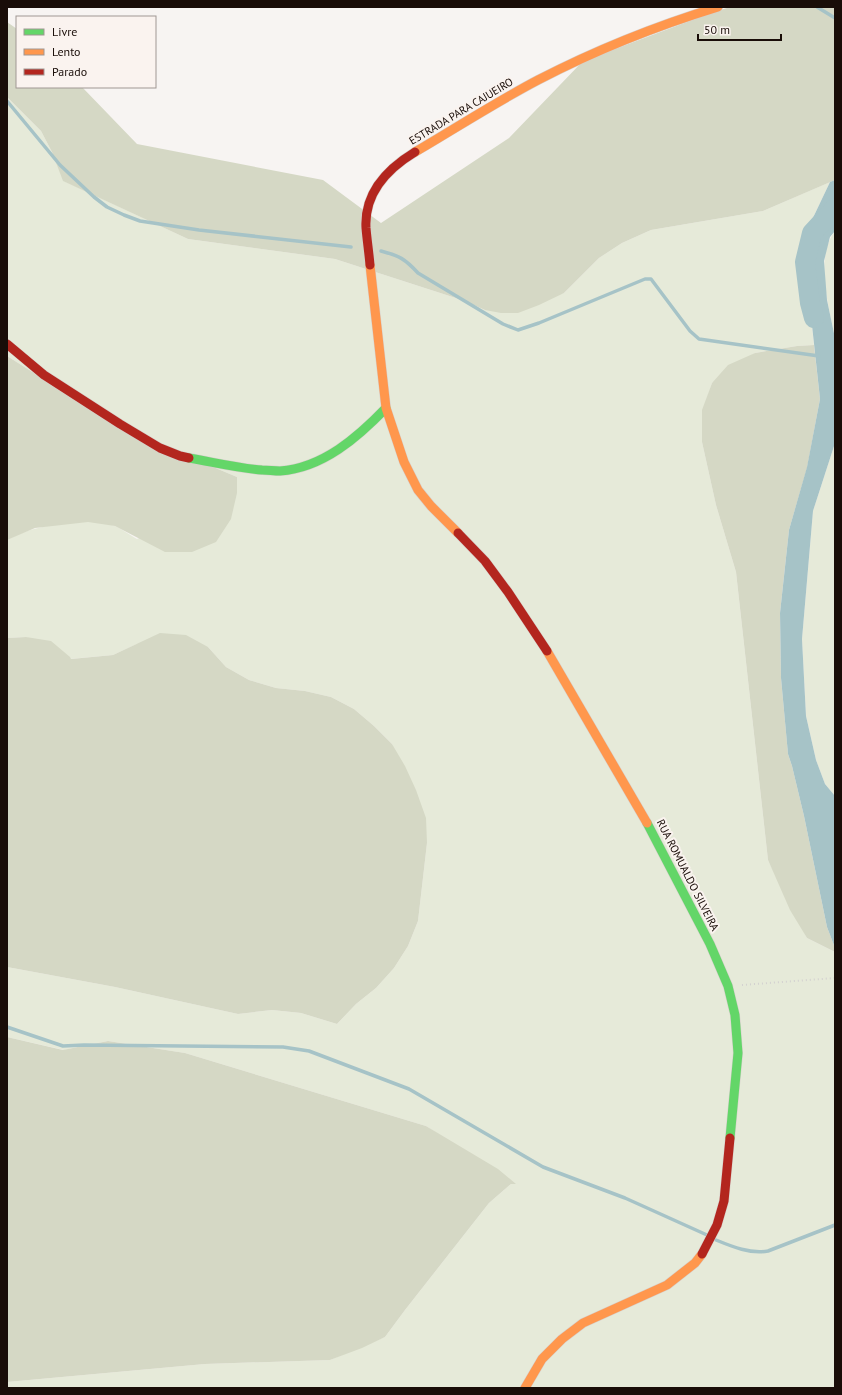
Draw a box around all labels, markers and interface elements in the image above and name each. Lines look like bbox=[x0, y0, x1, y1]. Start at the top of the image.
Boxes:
legend bbox=[16, 16, 156, 88]
scale bar bbox=[698, 16, 781, 42]
text: 50 m bbox=[704, 22, 730, 37]
text: Livre bbox=[52, 24, 77, 39]
text: Lento bbox=[52, 44, 81, 59]
text: Parado bbox=[52, 64, 87, 79]
street label: ESTRADA PARA CAJUEIRO bbox=[406, 74, 516, 148]
street label: RUA ROMUALDO SILVEIRA bbox=[654, 817, 723, 934]

